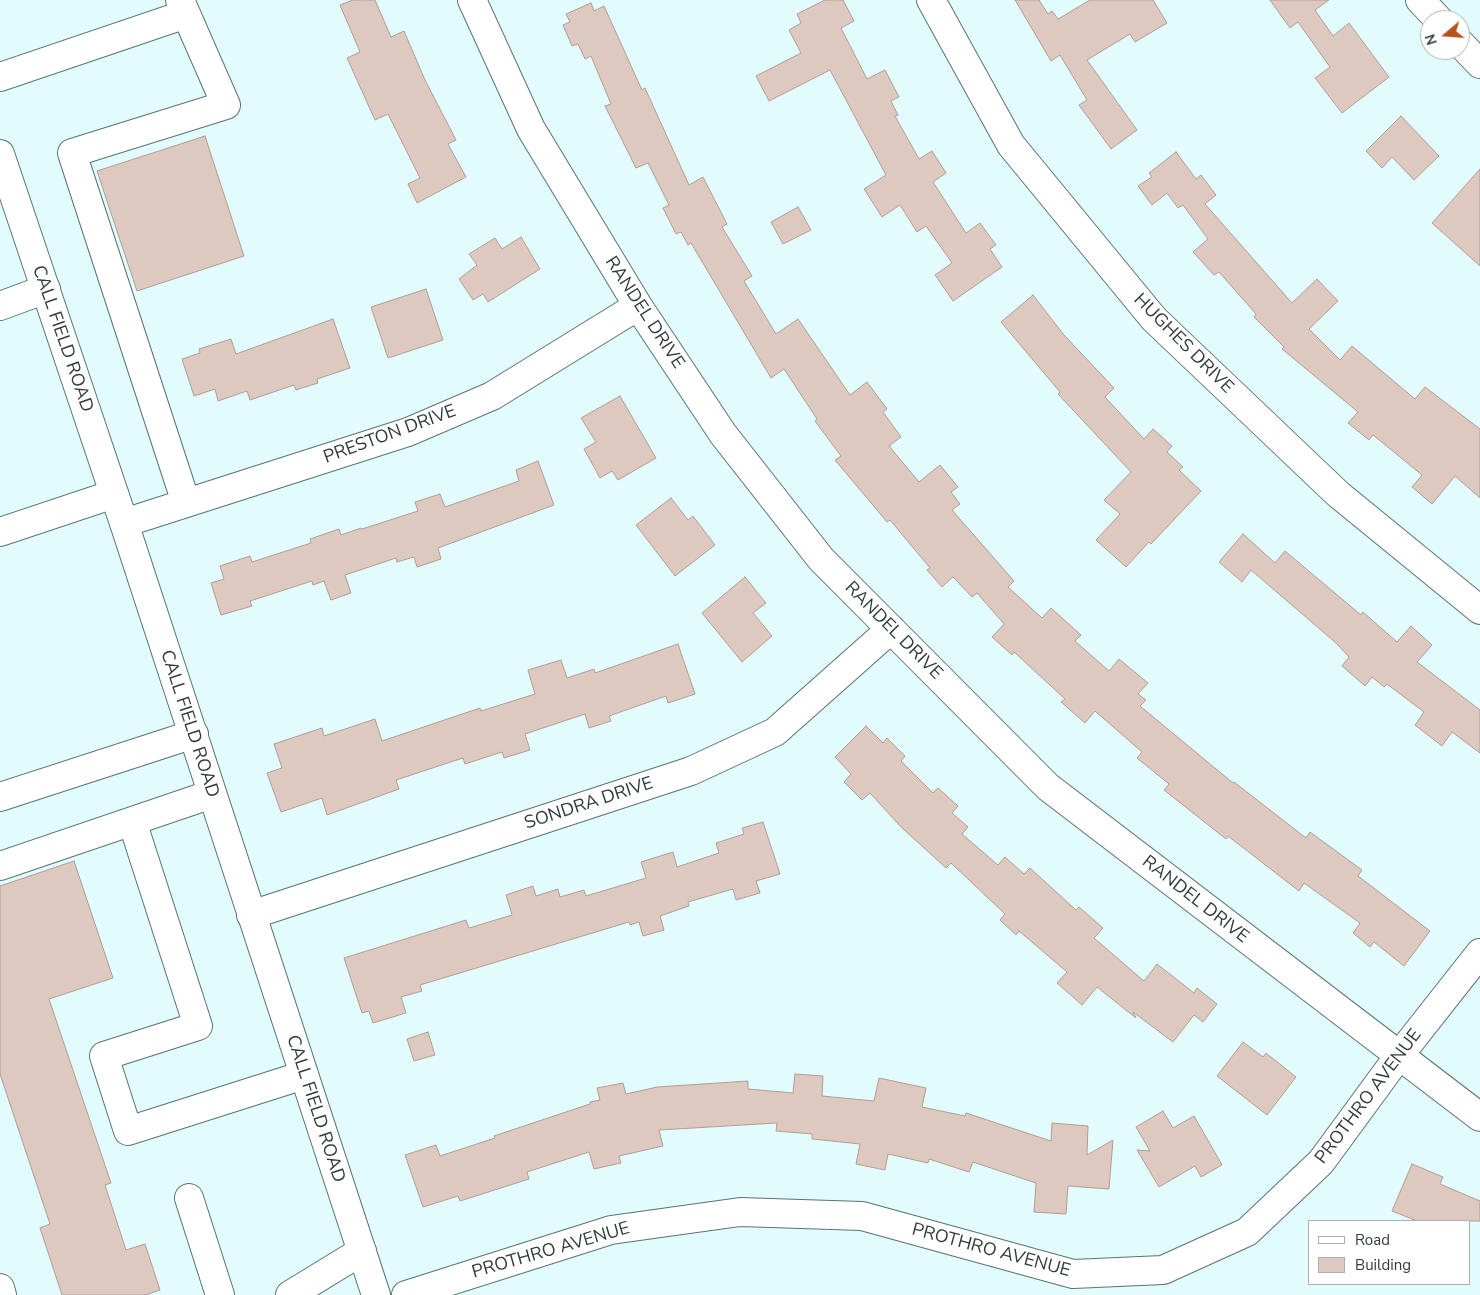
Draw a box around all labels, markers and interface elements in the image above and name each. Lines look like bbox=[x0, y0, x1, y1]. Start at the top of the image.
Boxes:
north arrow bbox=[1420, 10, 1470, 60]
text: N bbox=[1421, 32, 1442, 47]
street label: RANDEL DRIVE bbox=[600, 253, 688, 373]
street label: CALL FIELD ROAD bbox=[27, 263, 97, 415]
street label: HUGHES DRIVE bbox=[1129, 290, 1237, 398]
street label: PRESTON DRIVE bbox=[321, 401, 459, 469]
street label: RANDEL DRIVE bbox=[840, 578, 946, 684]
street label: CALL FIELD ROAD bbox=[155, 648, 223, 800]
street label: SONDRA DRIVE bbox=[522, 773, 656, 835]
street label: RANDEL DRIVE bbox=[1137, 852, 1253, 948]
street label: PROTHRO AVENUE bbox=[1311, 1025, 1427, 1169]
street label: CALL FIELD ROAD bbox=[281, 1033, 349, 1185]
street label: PROTHRO AVENUE bbox=[470, 1218, 632, 1284]
street label: PROTHRO AVENUE bbox=[909, 1219, 1073, 1283]
legend bbox=[1308, 1220, 1470, 1285]
text: Road bbox=[1355, 1230, 1390, 1250]
text: Building bbox=[1355, 1255, 1411, 1275]

